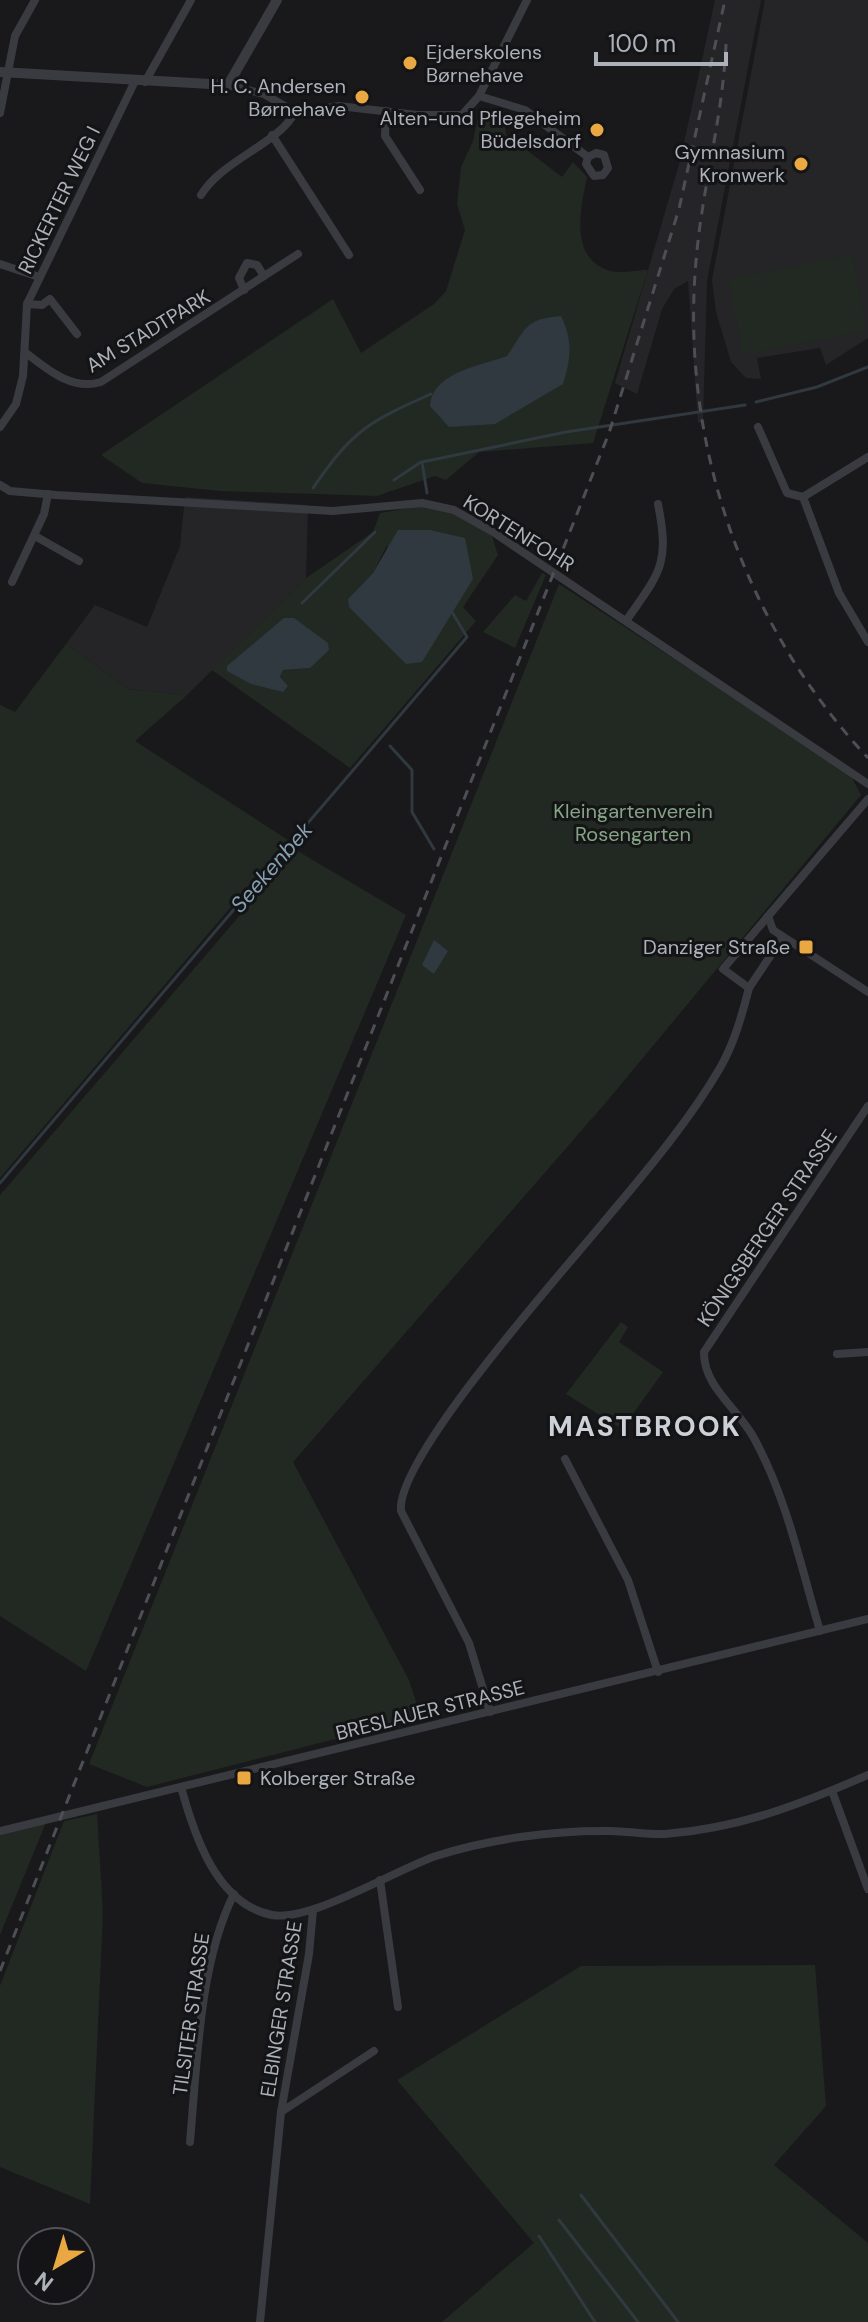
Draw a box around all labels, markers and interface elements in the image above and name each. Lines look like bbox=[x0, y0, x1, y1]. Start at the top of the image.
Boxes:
scale bar bbox=[596, 16, 726, 66]
text: 100 m bbox=[608, 28, 676, 59]
place label: Ejderskolens Børnehave bbox=[426, 39, 542, 88]
marker: Ejderskolens Børnehave bbox=[401, 54, 419, 72]
place label: H. C. Andersen Børnehave bbox=[211, 73, 346, 122]
marker: H. C. Andersen Børnehave bbox=[353, 88, 371, 106]
place label: Alten-und Pflegeheim Büdelsdorf bbox=[379, 105, 581, 154]
marker: Alten-und Pflegeheim Büdelsdorf bbox=[588, 121, 606, 139]
street label: RICKERTER WEG I bbox=[12, 122, 106, 278]
place label: Gymnasium Kronwerk bbox=[674, 139, 785, 188]
marker: Gymnasium Kronwerk bbox=[792, 155, 810, 173]
street label: AM STADTPARK bbox=[81, 284, 215, 378]
street label: KORTENFOHR bbox=[459, 489, 579, 577]
park label: Kleingartenverein Rosengarten bbox=[553, 798, 713, 847]
water label: Seekenbek bbox=[224, 815, 319, 919]
place label: Danziger Straße bbox=[643, 934, 790, 960]
marker: Danziger Straße bbox=[797, 938, 815, 956]
street label: KÖNIGSBERGER STRASSE bbox=[691, 1124, 843, 1332]
district label: MASTBROOK bbox=[548, 1408, 742, 1445]
street label: BRESLAUER STRASSE bbox=[333, 1674, 527, 1746]
place label: Kolberger Straße bbox=[260, 1765, 415, 1791]
marker: Kolberger Straße bbox=[235, 1769, 253, 1787]
street label: ELBINGER STRASSE bbox=[254, 1919, 308, 2099]
street label: TILSITER STRASSE bbox=[167, 1931, 215, 2097]
north arrow bbox=[16, 2226, 96, 2306]
text: N bbox=[29, 2265, 59, 2298]

